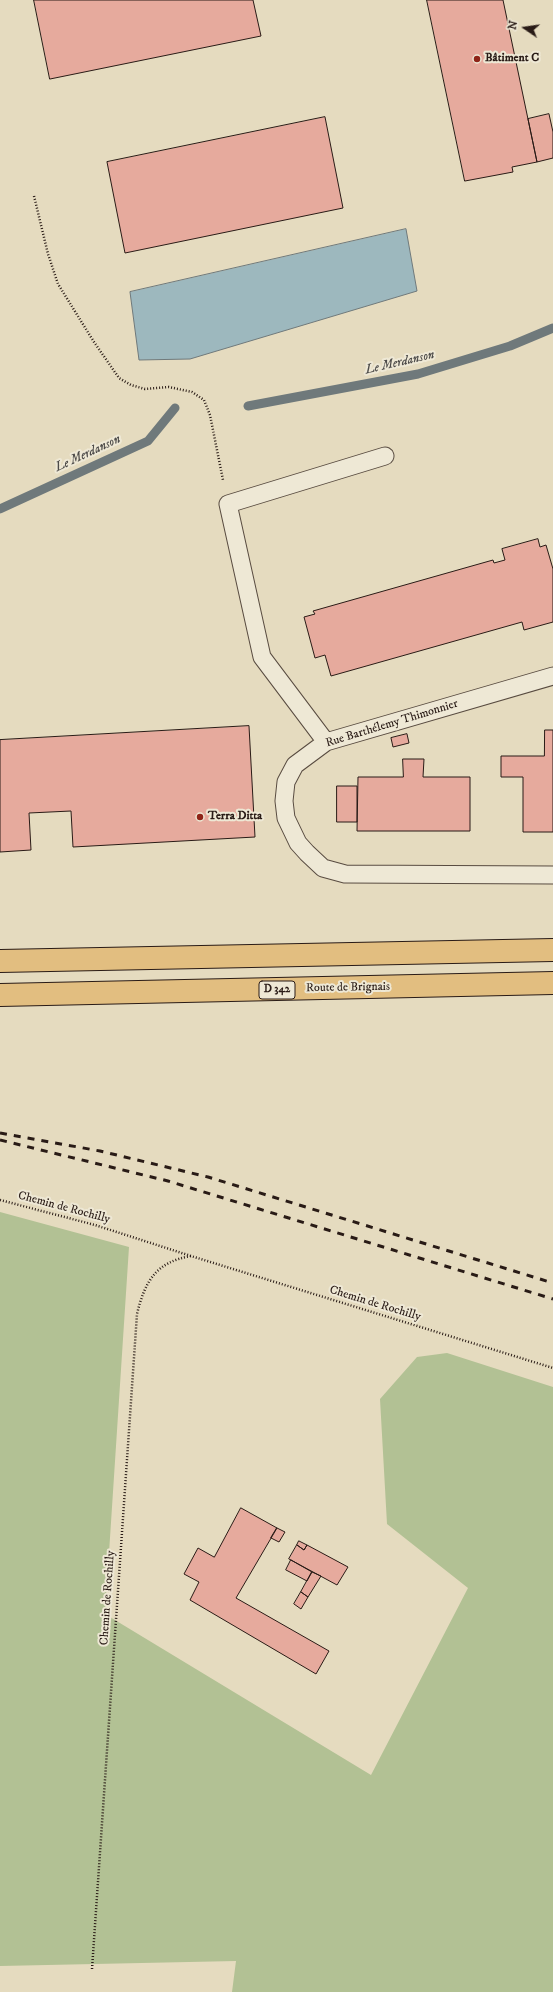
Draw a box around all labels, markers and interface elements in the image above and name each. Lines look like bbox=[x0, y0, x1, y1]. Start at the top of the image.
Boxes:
north arrow bbox=[505, 8, 545, 48]
text: N bbox=[505, 19, 521, 31]
place label: Bâtiment C bbox=[485, 52, 539, 66]
marker: Bâtiment C bbox=[472, 54, 482, 64]
water label: Le Merdanson bbox=[364, 347, 436, 379]
water label: Le Merdanson bbox=[53, 432, 123, 476]
street label: Rue Barthélemy Thimonnier bbox=[324, 697, 460, 751]
place label: Terra Ditta bbox=[208, 810, 262, 824]
marker: Terra Ditta bbox=[195, 812, 205, 822]
street label: Route de Brignais bbox=[306, 980, 390, 996]
road number: D 342 bbox=[259, 981, 295, 999]
street label: Chemin de Rochilly bbox=[16, 1189, 112, 1227]
street label: Chemin de Rochilly bbox=[328, 1283, 422, 1325]
street label: Chemin de Rochilly bbox=[98, 1550, 118, 1646]

